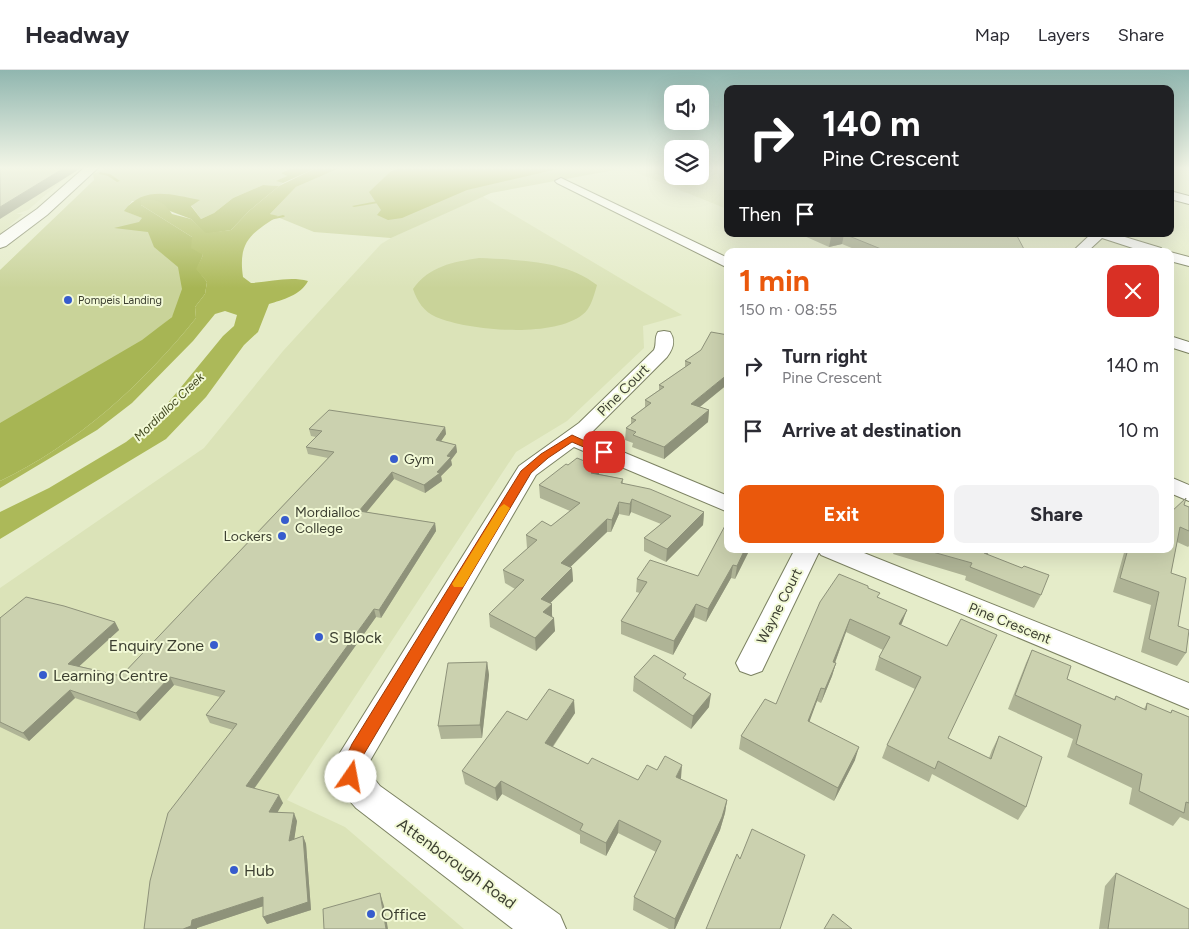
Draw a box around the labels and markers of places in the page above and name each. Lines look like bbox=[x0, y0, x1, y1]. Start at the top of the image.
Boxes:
marker: Pompeis Landing bbox=[62, 294, 74, 306]
place label: Pompeis Landing bbox=[78, 294, 162, 307]
pin bbox=[583, 431, 625, 473]
place label: Gym bbox=[404, 451, 434, 468]
marker: Gym bbox=[388, 453, 400, 465]
place label: Mordialloc College bbox=[295, 504, 361, 537]
marker: Mordialloc College bbox=[279, 514, 291, 526]
place label: Lockers bbox=[223, 528, 272, 545]
marker: Lockers bbox=[276, 530, 288, 542]
place label: S Block bbox=[329, 628, 382, 647]
marker: S Block bbox=[313, 631, 325, 643]
place label: Enquiry Zone bbox=[109, 636, 204, 655]
marker: Enquiry Zone bbox=[208, 639, 220, 651]
place label: Learning Centre bbox=[53, 666, 168, 685]
marker: Learning Centre bbox=[37, 669, 49, 681]
place label: Hub bbox=[244, 861, 274, 880]
marker: Hub bbox=[228, 864, 240, 876]
place label: Office bbox=[381, 905, 427, 924]
marker: Office bbox=[365, 908, 377, 920]

